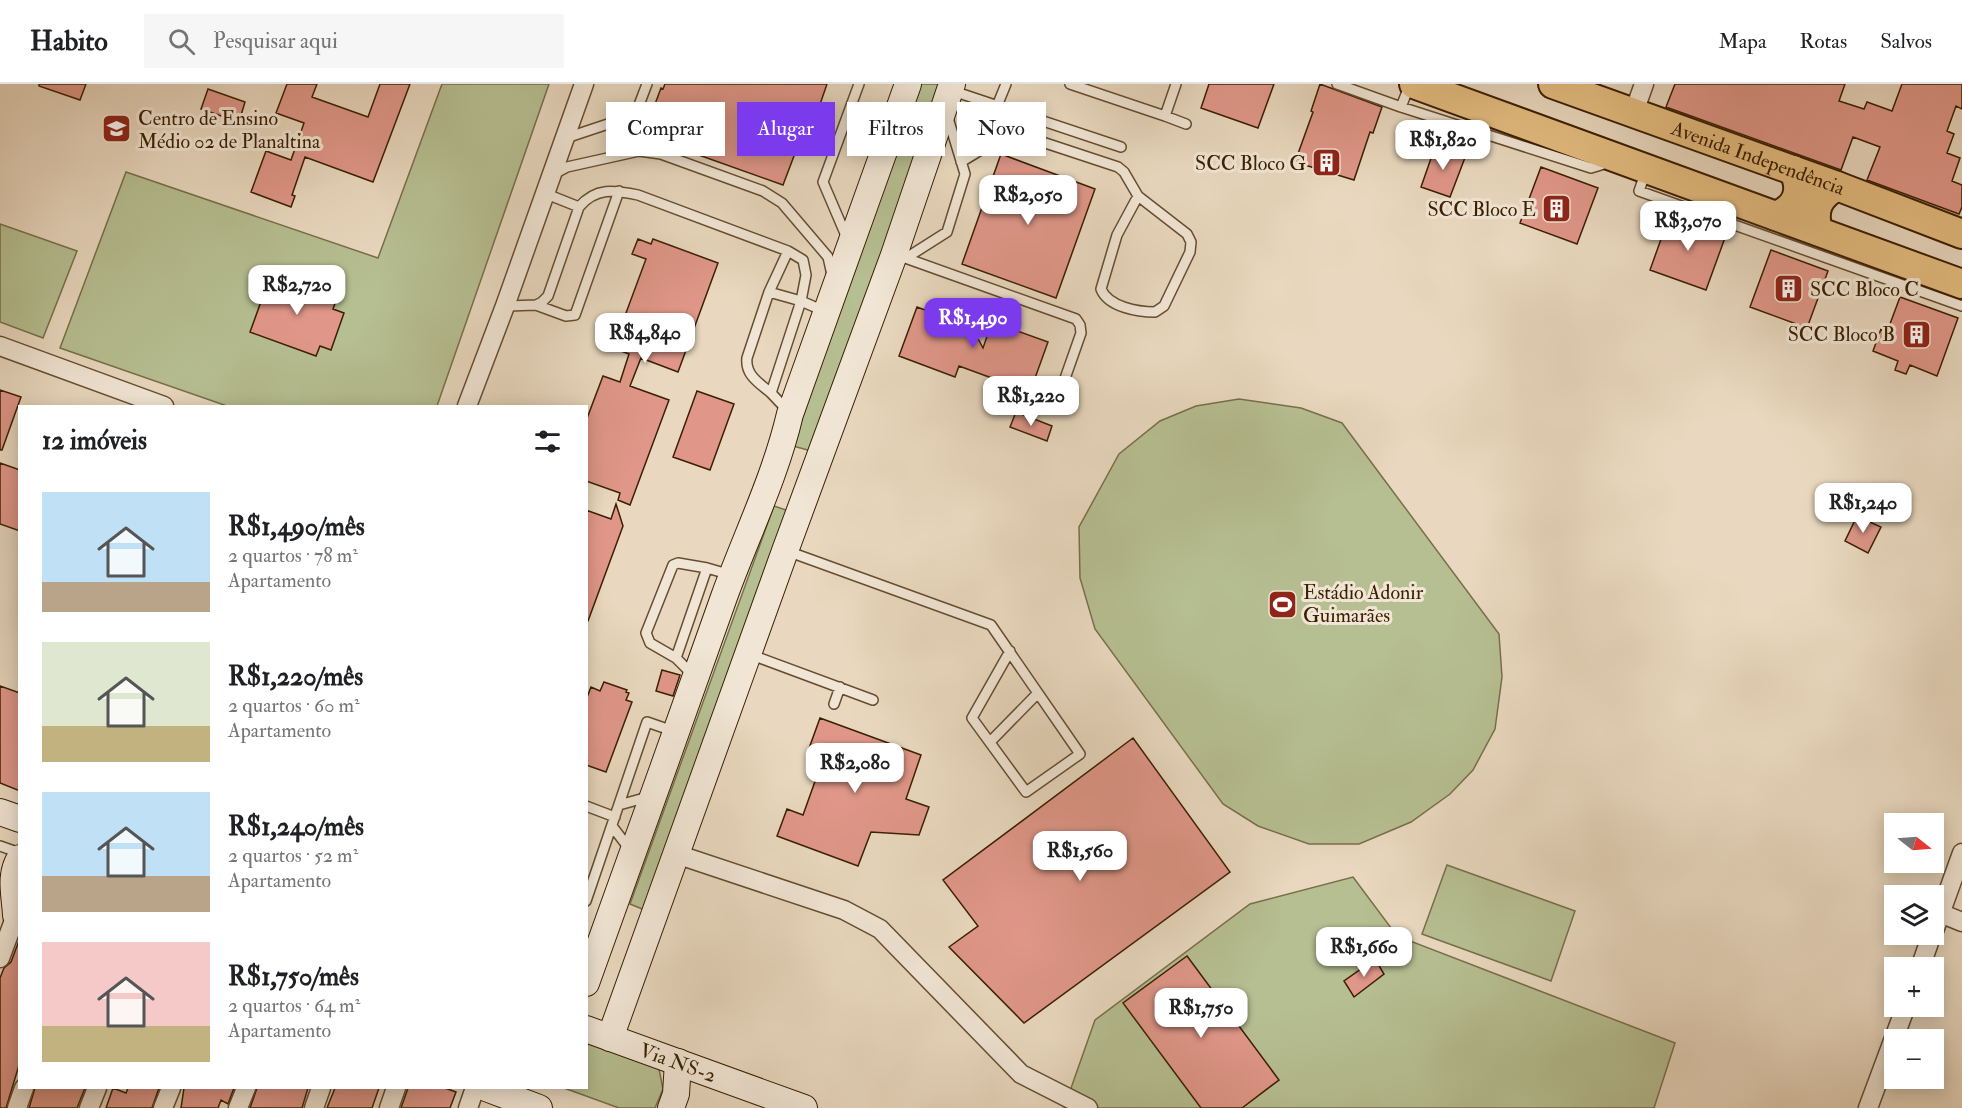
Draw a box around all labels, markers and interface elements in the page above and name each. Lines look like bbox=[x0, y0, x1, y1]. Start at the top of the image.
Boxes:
search box bbox=[144, 14, 564, 68]
text: Habito bbox=[30, 24, 108, 59]
icon: search bbox=[165, 25, 198, 58]
text: Pesquisar aqui bbox=[213, 27, 338, 55]
text: Mapa bbox=[1719, 28, 1767, 55]
text: Rotas bbox=[1800, 28, 1847, 55]
text: Salvos bbox=[1880, 28, 1932, 55]
chip: Comprar bbox=[606, 102, 725, 156]
chip: Alugar bbox=[737, 102, 835, 156]
chip: Filtros bbox=[847, 102, 945, 156]
chip: Novo bbox=[957, 102, 1046, 156]
place label: Centro de Ensino Médio 02 de Planaltina bbox=[138, 106, 321, 154]
school or university icon: Centro de Ensino Médio 02 de Planaltina bbox=[101, 113, 133, 145]
street label: Avenida Independência bbox=[1667, 115, 1849, 201]
pin: R$1,820 bbox=[1388, 120, 1498, 171]
text: R$1,820 bbox=[1409, 127, 1477, 152]
building icon: SCC Bloco G bbox=[1311, 147, 1343, 179]
place label: SCC Bloco G bbox=[1195, 151, 1306, 176]
pin: R$2,050 bbox=[973, 175, 1083, 226]
text: R$2,050 bbox=[993, 182, 1063, 207]
building icon: SCC Bloco E bbox=[1541, 193, 1573, 225]
place label: SCC Bloco E bbox=[1427, 197, 1536, 222]
pin: R$3,070 bbox=[1633, 201, 1743, 252]
text: R$3,070 bbox=[1654, 208, 1722, 233]
pin: R$2,720 bbox=[242, 265, 352, 316]
text: R$2,720 bbox=[262, 272, 332, 297]
building icon: SCC Bloco C bbox=[1773, 273, 1805, 305]
place label: SCC Bloco C bbox=[1810, 277, 1919, 302]
pin: R$1,490 bbox=[918, 298, 1028, 349]
text: R$1,490 bbox=[938, 305, 1008, 330]
pin: R$4,840 bbox=[590, 313, 700, 364]
building icon: SCC Bloco B bbox=[1900, 318, 1932, 350]
text: R$4,840 bbox=[609, 320, 681, 345]
place label: SCC Bloco B bbox=[1788, 322, 1895, 347]
pin: R$1,220 bbox=[976, 376, 1086, 427]
text: R$1,220 bbox=[997, 383, 1065, 408]
text: 12 imóveis bbox=[42, 425, 147, 457]
icon: filters bbox=[531, 425, 564, 458]
pin: R$1,240 bbox=[1808, 483, 1918, 534]
text: R$1,240 bbox=[1829, 490, 1897, 515]
text: R$1,490/mês bbox=[228, 511, 365, 543]
icon: home bbox=[90, 516, 162, 588]
text: 2 quartos · 78 m² bbox=[228, 543, 358, 568]
text: Apartamento bbox=[228, 568, 331, 593]
place label: Estádio Adonir Guimarães bbox=[1303, 580, 1424, 628]
sports icon: Estádio Adonir Guimarães bbox=[1266, 588, 1298, 620]
text: R$1,220/mês bbox=[228, 661, 363, 693]
icon: home bbox=[90, 666, 162, 738]
text: 2 quartos · 60 m² bbox=[228, 693, 360, 718]
text: Apartamento bbox=[228, 718, 331, 743]
pin: R$2,080 bbox=[800, 743, 910, 794]
text: R$2,080 bbox=[820, 750, 890, 775]
text: R$1,240/mês bbox=[228, 811, 364, 843]
north arrow bbox=[1884, 813, 1944, 873]
map controls bbox=[1884, 813, 1944, 1089]
icon: home bbox=[90, 816, 162, 888]
pin: R$1,560 bbox=[1025, 831, 1135, 882]
text: R$1,560 bbox=[1047, 838, 1113, 863]
text: 2 quartos · 52 m² bbox=[228, 843, 358, 868]
text: Apartamento bbox=[228, 868, 331, 893]
button: layers bbox=[1884, 885, 1944, 945]
pin: R$1,660 bbox=[1309, 927, 1419, 978]
text: R$1,660 bbox=[1330, 934, 1398, 959]
button: + bbox=[1884, 957, 1944, 1017]
text: R$1,750/mês bbox=[228, 961, 359, 993]
icon: home bbox=[90, 966, 162, 1038]
pin: R$1,750 bbox=[1146, 988, 1256, 1039]
text: 2 quartos · 64 m² bbox=[228, 993, 360, 1018]
text: R$1,750 bbox=[1169, 995, 1233, 1020]
text: Apartamento bbox=[228, 1018, 331, 1043]
button: − bbox=[1884, 1029, 1944, 1089]
street label: Via NS-2 bbox=[636, 1037, 720, 1088]

